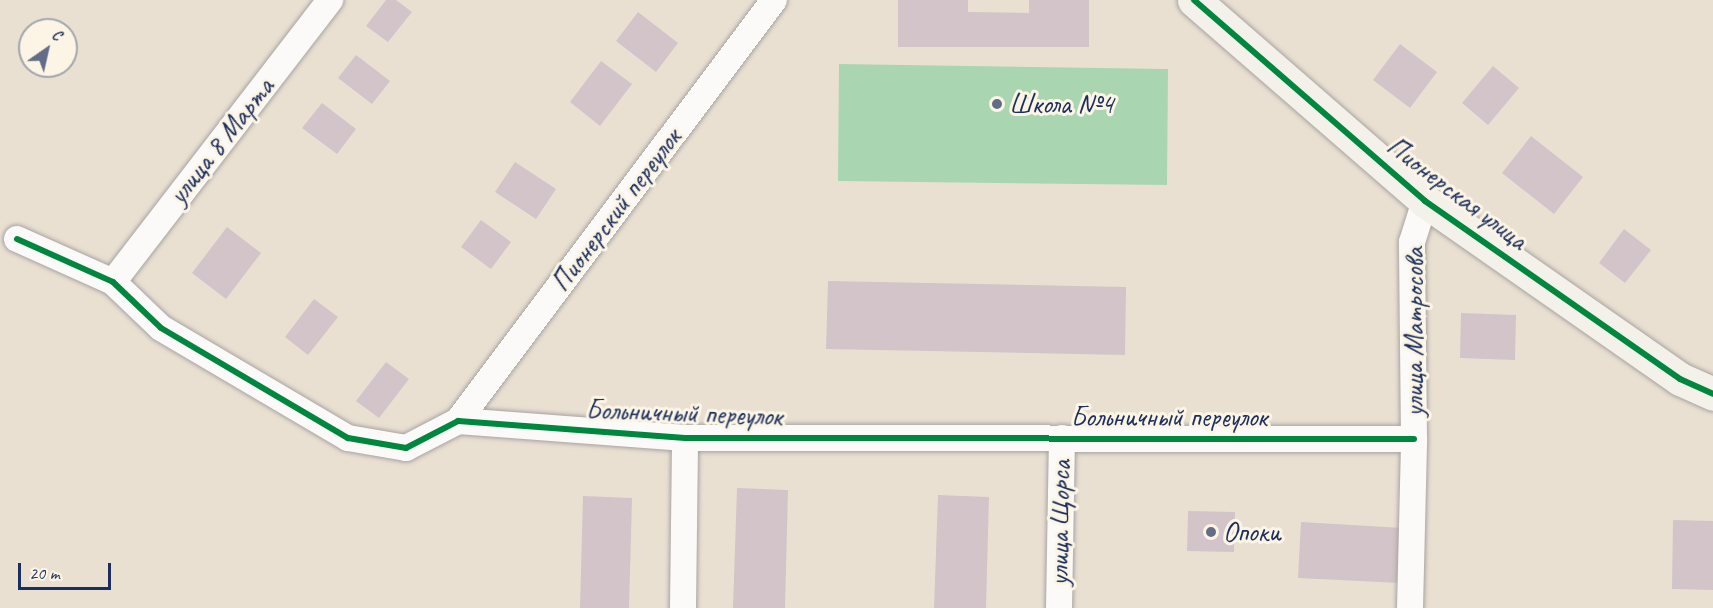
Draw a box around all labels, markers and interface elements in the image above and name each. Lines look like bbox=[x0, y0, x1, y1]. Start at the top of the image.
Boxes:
north arrow bbox=[18, 18, 78, 78]
text: С bbox=[48, 24, 66, 45]
street label: улица 8 Марта bbox=[161, 71, 281, 211]
place label: Школа №4 bbox=[1009, 87, 1113, 121]
marker: Школа №4 bbox=[990, 97, 1004, 111]
street label: Пионерский переулок bbox=[544, 122, 688, 298]
street label: Пионерская улица bbox=[1379, 128, 1535, 258]
street label: улица Матросова bbox=[1397, 248, 1431, 416]
street label: Больничный переулок bbox=[585, 393, 783, 433]
street label: Больничный переулок bbox=[1071, 400, 1267, 434]
street label: улица Щорса bbox=[1042, 460, 1078, 586]
place label: Опоки bbox=[1223, 515, 1280, 549]
marker: Опоки bbox=[1204, 525, 1218, 539]
scale bar bbox=[21, 551, 114, 589]
text: 20 m bbox=[29, 562, 60, 584]

